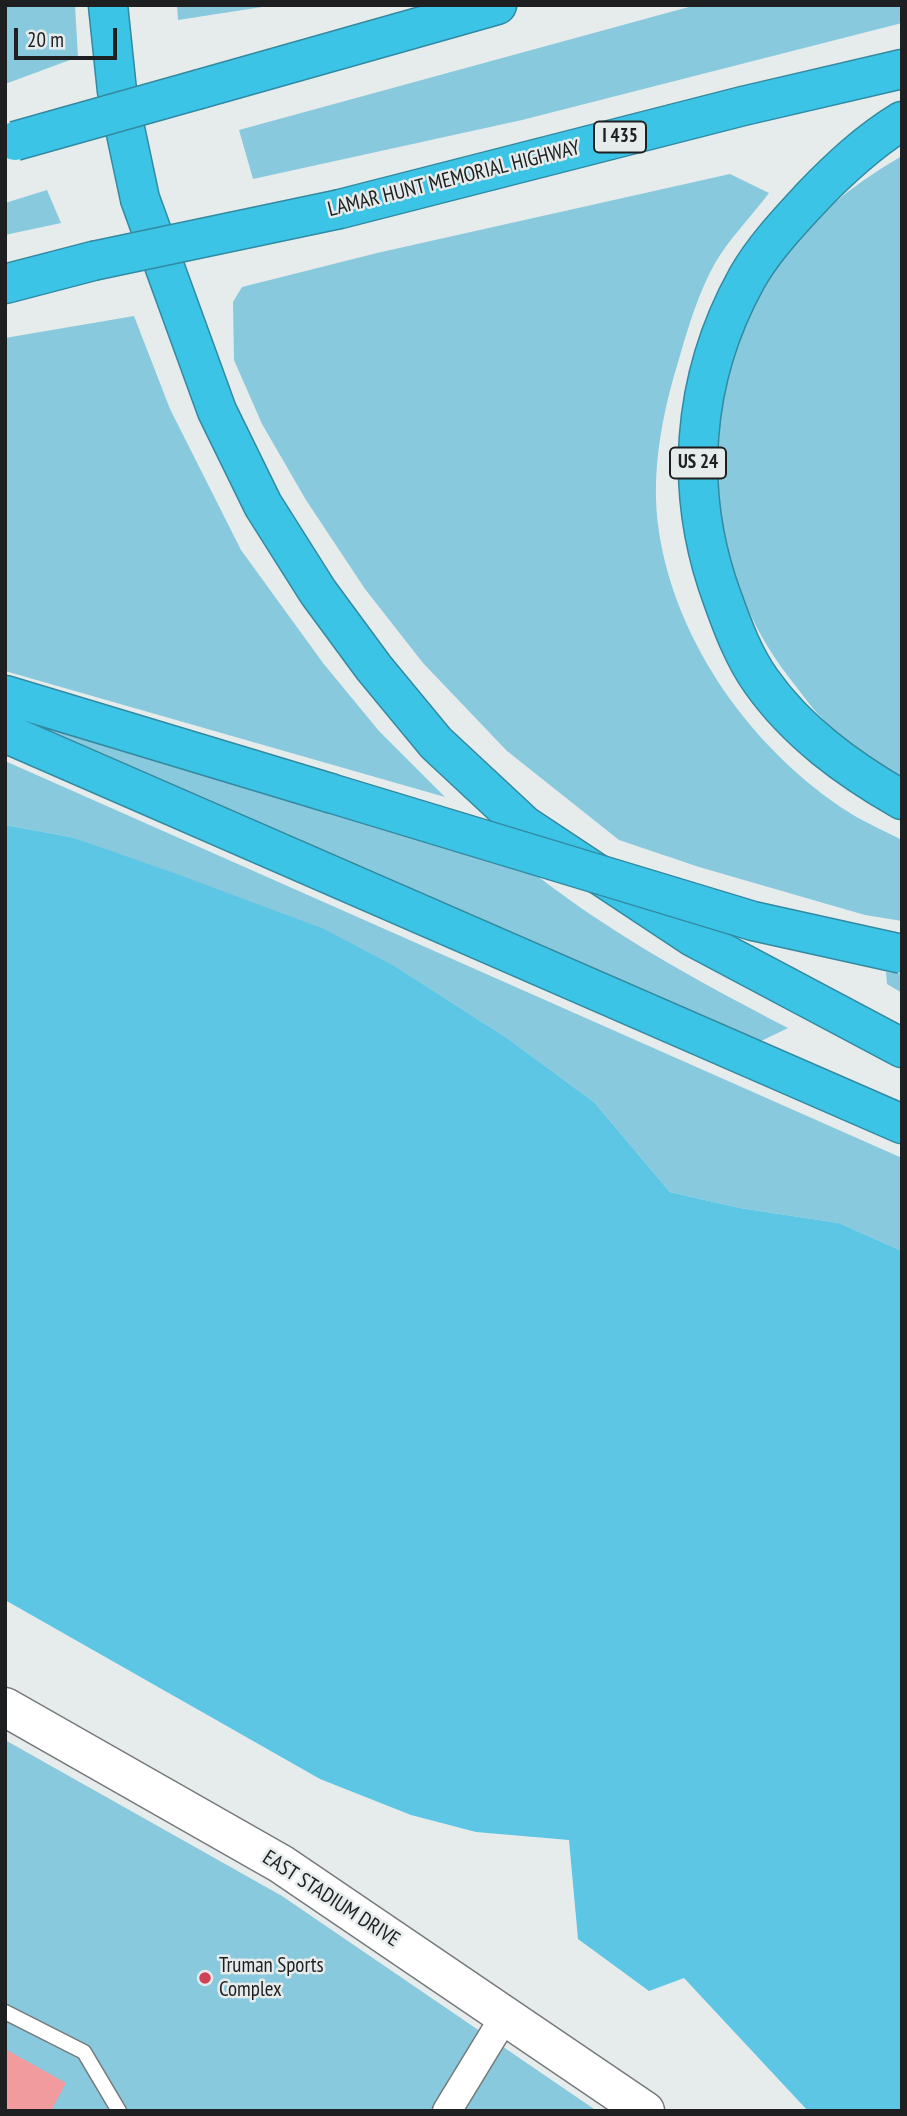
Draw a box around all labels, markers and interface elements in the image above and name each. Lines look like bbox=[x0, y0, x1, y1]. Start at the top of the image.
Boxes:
scale bar bbox=[18, 14, 121, 58]
text: 20 m bbox=[27, 26, 64, 53]
road number: I 435 bbox=[594, 122, 646, 153]
street label: LAMAR HUNT MEMORIAL HIGHWAY bbox=[325, 135, 583, 223]
road number: US 24 bbox=[670, 447, 726, 478]
street label: EAST STADIUM DRIVE bbox=[258, 1845, 404, 1953]
place label: Truman Sports Complex bbox=[219, 1953, 324, 2003]
marker: Truman Sports Complex bbox=[197, 1970, 213, 1986]

